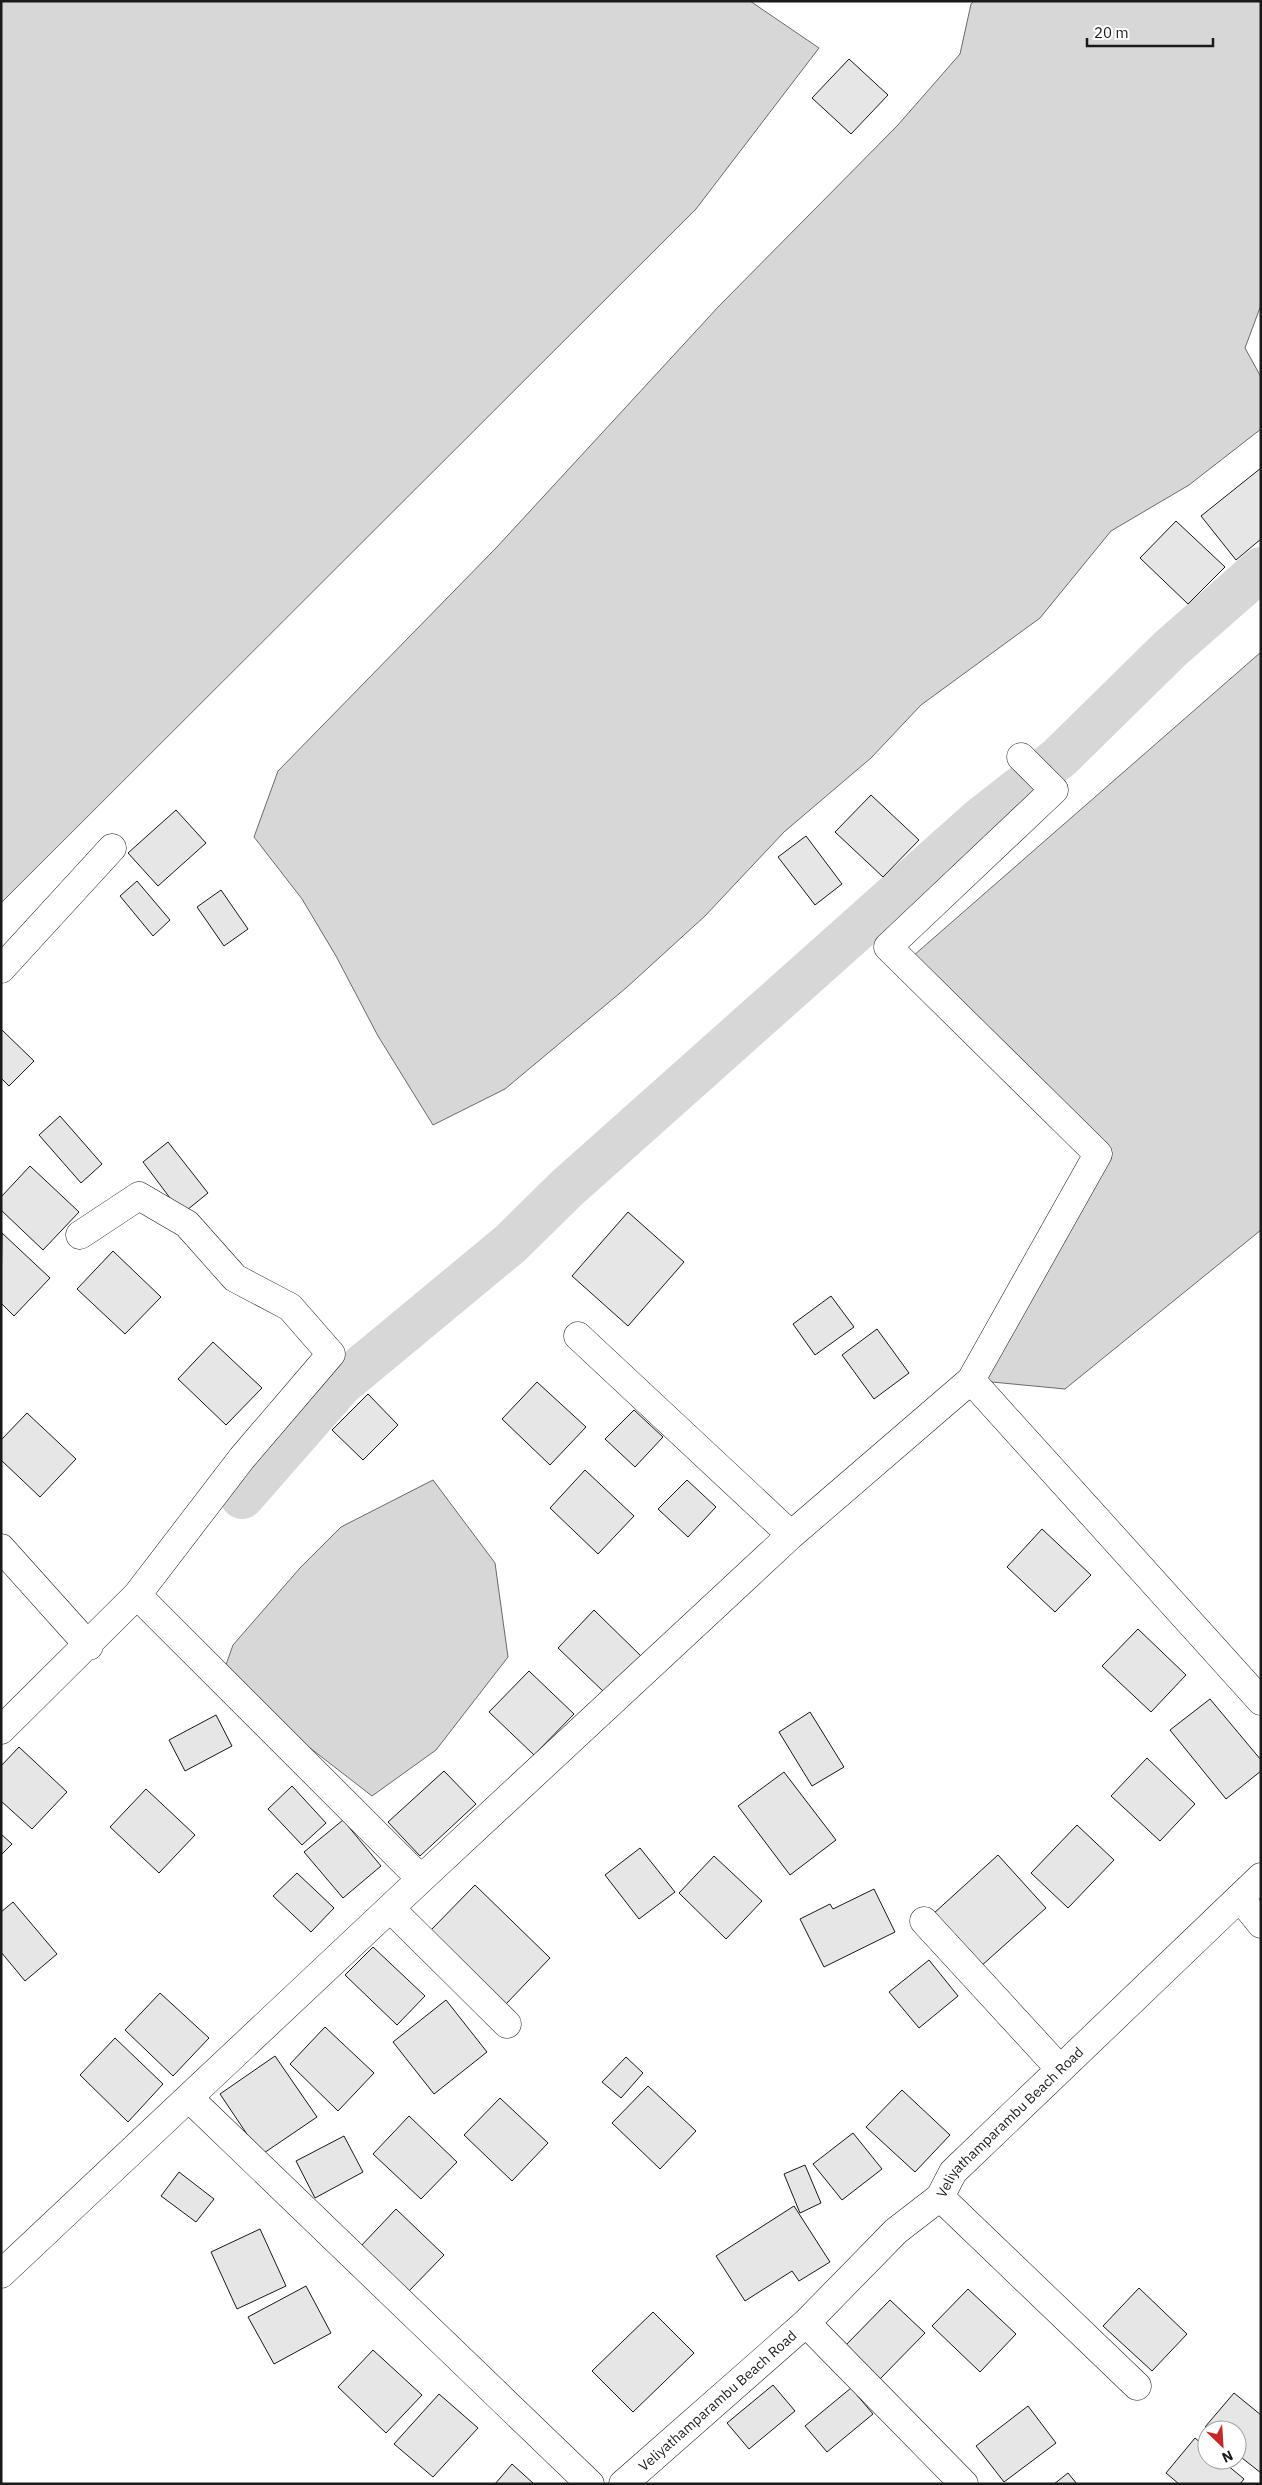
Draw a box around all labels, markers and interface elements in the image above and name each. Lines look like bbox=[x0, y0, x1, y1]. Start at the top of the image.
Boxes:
scale bar bbox=[1087, 15, 1213, 47]
text: 20 m bbox=[1094, 23, 1129, 42]
street label: Veliyathamparambu Beach Road bbox=[932, 2043, 1087, 2201]
street label: Veliyathamparambu Beach Road bbox=[635, 2326, 800, 2475]
north arrow bbox=[1197, 2420, 1247, 2470]
text: N bbox=[1219, 2446, 1236, 2467]

